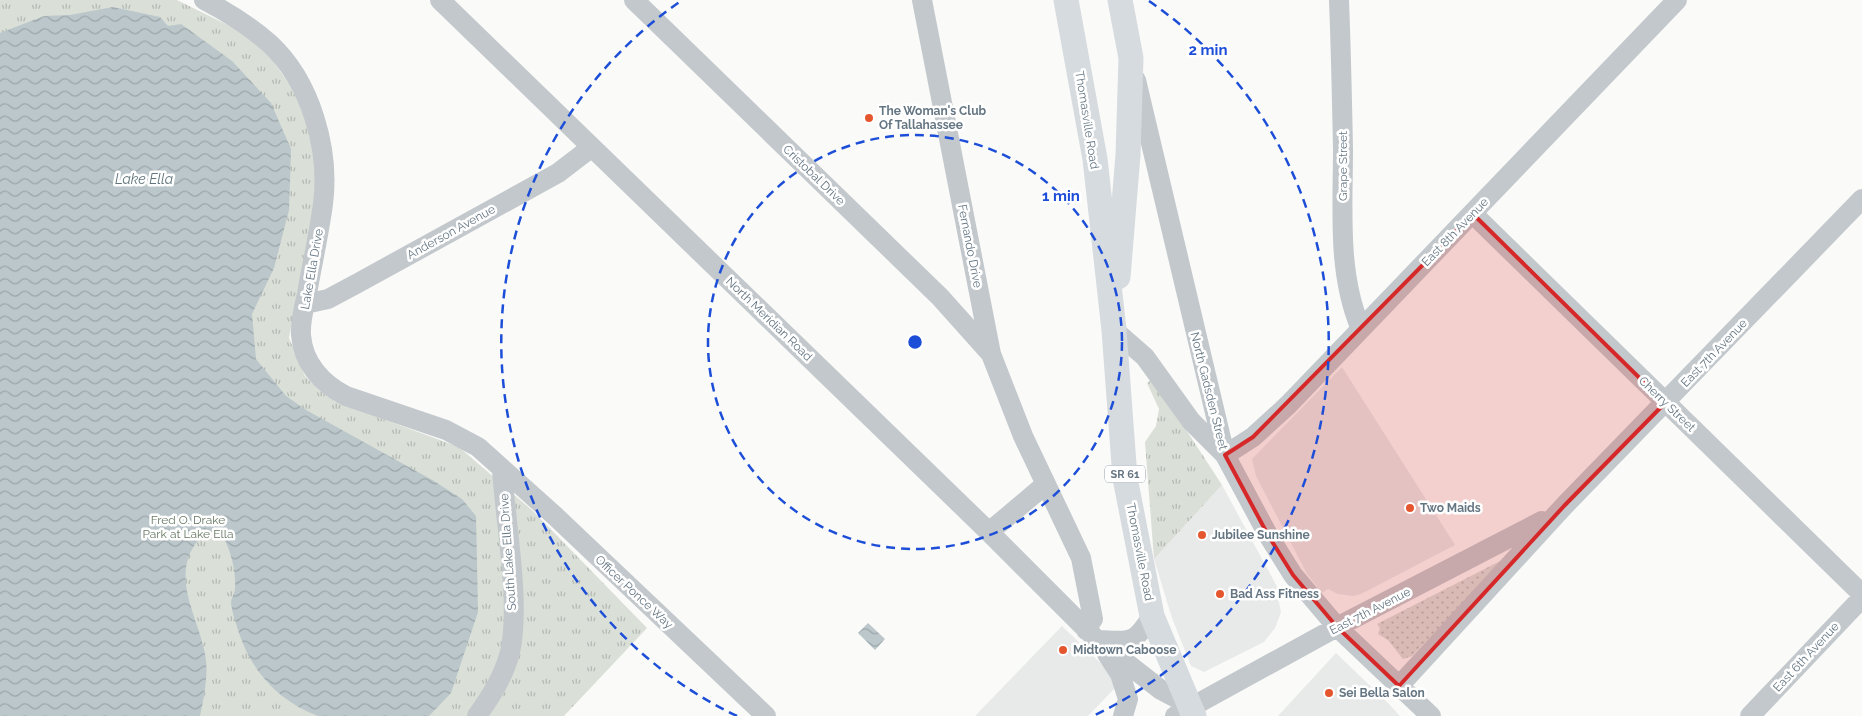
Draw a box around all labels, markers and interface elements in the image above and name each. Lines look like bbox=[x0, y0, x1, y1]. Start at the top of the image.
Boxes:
text: 2 min bbox=[1189, 41, 1227, 59]
street label: Thomasville Road bbox=[1072, 70, 1102, 170]
place label: The Woman's Club Of Tallahassee bbox=[879, 104, 987, 132]
marker: The Woman's Club Of Tallahassee bbox=[863, 112, 875, 124]
street label: Grape Street bbox=[1336, 131, 1350, 201]
street label: Cristobal Drive bbox=[780, 142, 848, 208]
water label: Lake Ella bbox=[115, 171, 173, 187]
text: 1 min bbox=[1042, 187, 1080, 205]
street label: East 8th Avenue bbox=[1419, 195, 1491, 269]
street label: Anderson Avenue bbox=[405, 202, 497, 262]
street label: Fernando Drive bbox=[955, 203, 985, 289]
street label: Lake Ella Drive bbox=[298, 228, 326, 310]
street label: North Meridian Road bbox=[723, 274, 815, 364]
street label: East 7th Avenue bbox=[1678, 316, 1750, 390]
street label: North Gadsden Street bbox=[1188, 331, 1230, 451]
centre of rings bbox=[906, 333, 924, 351]
street label: Cherry Street bbox=[1636, 374, 1698, 434]
road number: SR 61 bbox=[1105, 466, 1145, 482]
street label: South Lake Ella Drive bbox=[497, 493, 519, 611]
place label: Two Maids bbox=[1420, 501, 1481, 515]
street label: Thomasville Road bbox=[1124, 502, 1156, 602]
marker: Two Maids bbox=[1404, 502, 1416, 514]
park label: Fred O. Drake Park at Lake Ella bbox=[142, 513, 234, 541]
place label: Jubilee Sunshine bbox=[1212, 528, 1310, 542]
marker: Jubilee Sunshine bbox=[1196, 529, 1208, 541]
street label: Officer Ponce Way bbox=[592, 552, 676, 632]
street label: East 7th Avenue bbox=[1327, 585, 1413, 637]
place label: Bad Ass Fitness bbox=[1230, 587, 1319, 601]
marker: Bad Ass Fitness bbox=[1214, 588, 1226, 600]
street label: East 6th Avenue bbox=[1770, 619, 1842, 695]
place label: Midtown Caboose bbox=[1073, 643, 1176, 657]
marker: Midtown Caboose bbox=[1057, 644, 1069, 656]
place label: Sei Bella Salon bbox=[1339, 686, 1425, 700]
marker: Sei Bella Salon bbox=[1323, 687, 1335, 699]

